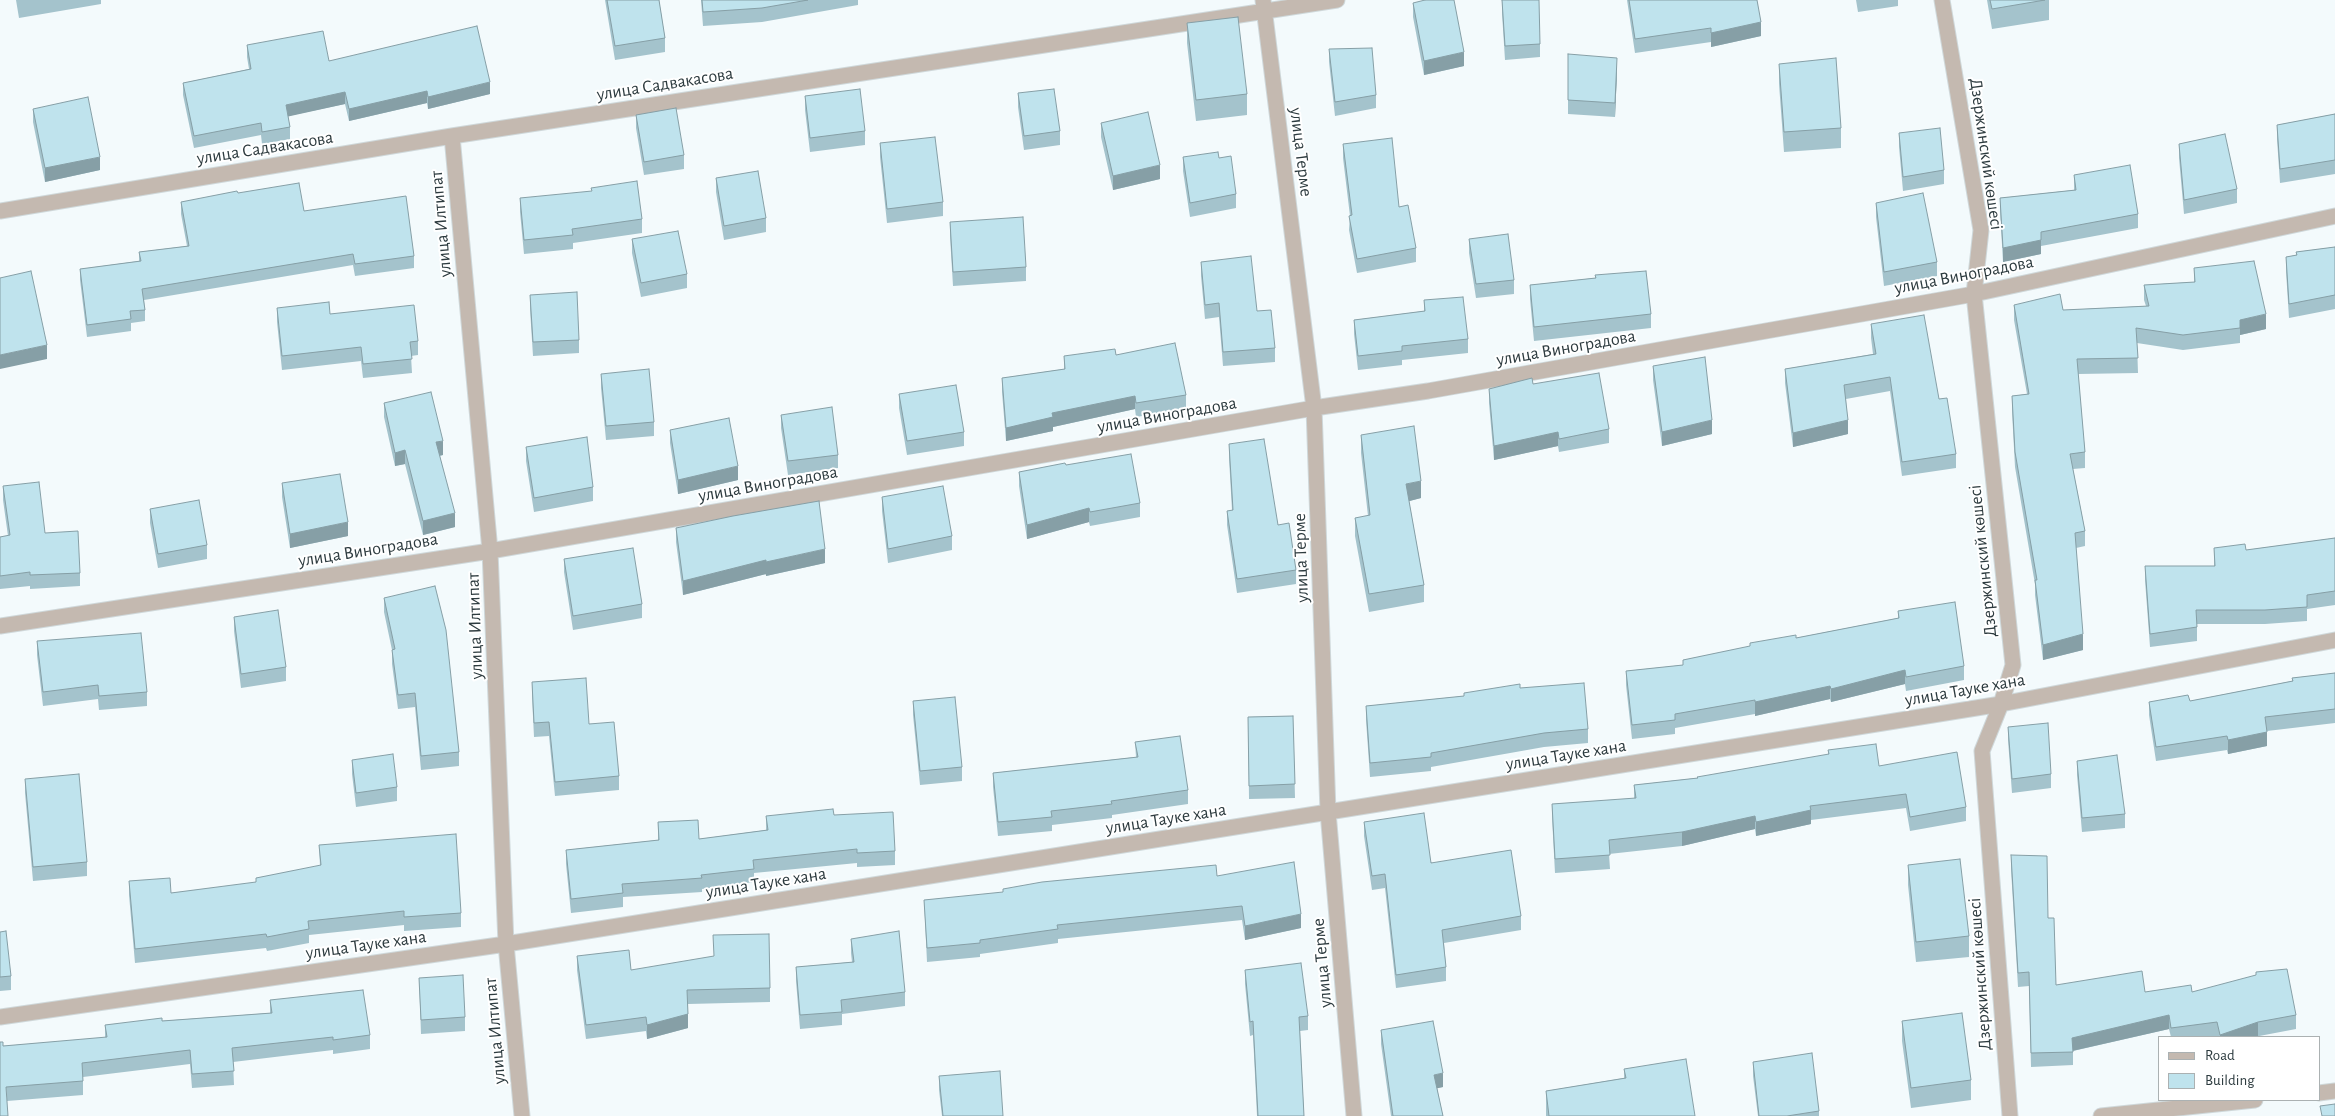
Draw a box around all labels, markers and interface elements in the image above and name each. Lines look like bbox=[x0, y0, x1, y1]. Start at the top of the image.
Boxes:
street label: улица Садвакасова bbox=[595, 63, 735, 105]
street label: Дзержинский көшесі bbox=[1965, 77, 2007, 231]
street label: улица Терме bbox=[1285, 106, 1317, 198]
street label: улица Садвакасова bbox=[195, 127, 335, 169]
street label: улица Илтипат bbox=[426, 170, 456, 278]
street label: улица Виноградова bbox=[1893, 251, 2035, 299]
street label: улица Виноградова bbox=[1495, 325, 1637, 371]
street label: улица Виноградова bbox=[1096, 392, 1238, 438]
street label: улица Виноградова bbox=[697, 461, 839, 507]
street label: Дзержинский көшесі bbox=[1964, 484, 2002, 638]
street label: улица Терме bbox=[1289, 513, 1313, 603]
street label: улица Виноградова bbox=[297, 528, 439, 572]
street label: улица Илтипат bbox=[462, 572, 488, 680]
street label: улица Тауке хана bbox=[1903, 669, 2027, 711]
street label: улица Тауке хана bbox=[1504, 735, 1628, 775]
street label: улица Тауке хана bbox=[1104, 799, 1228, 839]
street label: улица Тауке хана bbox=[704, 863, 828, 903]
street label: Дзержинский көшесі bbox=[1964, 897, 1996, 1051]
street label: улица Терме bbox=[1307, 917, 1337, 1009]
street label: улица Тауке хана bbox=[304, 926, 428, 964]
street label: улица Илтипат bbox=[480, 977, 510, 1085]
legend bbox=[2158, 1036, 2320, 1101]
text: Road bbox=[2205, 1048, 2235, 1063]
text: Building bbox=[2205, 1073, 2255, 1088]

